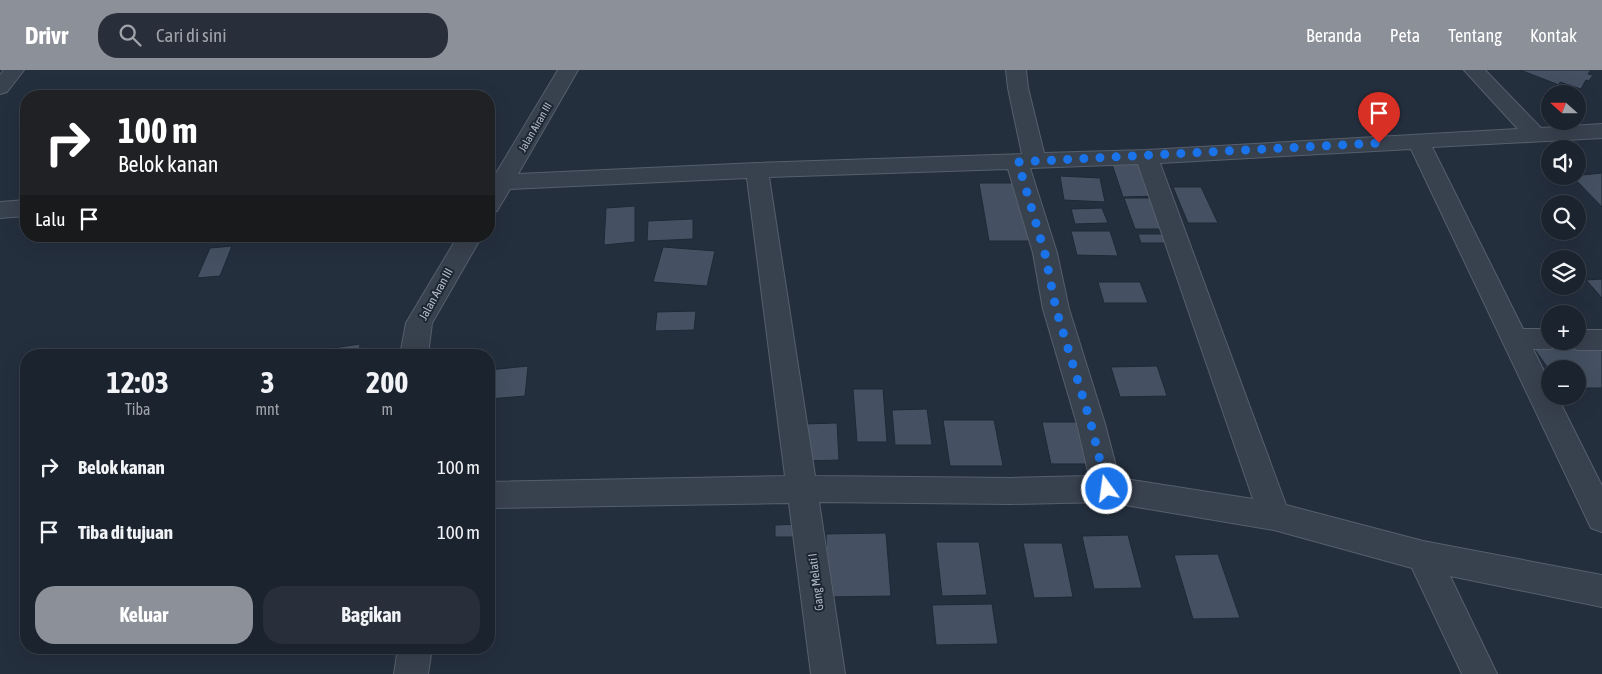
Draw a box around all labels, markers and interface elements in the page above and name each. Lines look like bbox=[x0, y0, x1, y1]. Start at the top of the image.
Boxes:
search box bbox=[98, 13, 448, 58]
icon: search bbox=[116, 21, 144, 49]
text: Drivr bbox=[25, 22, 68, 49]
text: Cari di sini bbox=[156, 24, 227, 46]
text: Beranda bbox=[1306, 25, 1362, 46]
text: Peta bbox=[1390, 25, 1420, 46]
text: Tentang bbox=[1448, 25, 1502, 46]
text: Kontak bbox=[1530, 25, 1577, 46]
north arrow bbox=[1541, 85, 1586, 130]
map controls bbox=[1541, 85, 1586, 405]
pin bbox=[1358, 92, 1400, 143]
icon: arrive bbox=[1365, 99, 1393, 127]
street label: Jalan Airan III bbox=[516, 100, 554, 154]
icon: right bbox=[35, 110, 100, 175]
text: 100 m bbox=[118, 110, 197, 150]
button: sound bbox=[1541, 140, 1586, 185]
text: Belok kanan bbox=[118, 151, 219, 177]
button: search bbox=[1541, 195, 1586, 240]
icon: arrive bbox=[75, 205, 103, 233]
text: Lalu bbox=[35, 208, 65, 230]
button: layers bbox=[1541, 250, 1586, 295]
street label: Jalan Aran III bbox=[416, 266, 456, 322]
button: + bbox=[1541, 305, 1586, 350]
button: − bbox=[1541, 360, 1586, 405]
text: 12:03 bbox=[107, 365, 169, 399]
text: 3 bbox=[260, 365, 275, 399]
text: 200 bbox=[366, 365, 408, 399]
text: Tiba bbox=[125, 400, 150, 418]
text: mnt bbox=[256, 400, 279, 418]
text: m bbox=[381, 400, 393, 418]
icon: right bbox=[35, 453, 63, 481]
text: Belok kanan bbox=[78, 456, 165, 478]
text: 100 m bbox=[437, 456, 480, 478]
position arrow bbox=[1080, 462, 1132, 514]
icon: arrive bbox=[35, 518, 63, 546]
text: Tiba di tujuan bbox=[78, 521, 173, 543]
text: 100 m bbox=[437, 521, 480, 543]
street label: Gang Melati I bbox=[806, 552, 826, 612]
button: Keluar bbox=[35, 586, 253, 644]
button: Bagikan bbox=[263, 586, 480, 644]

